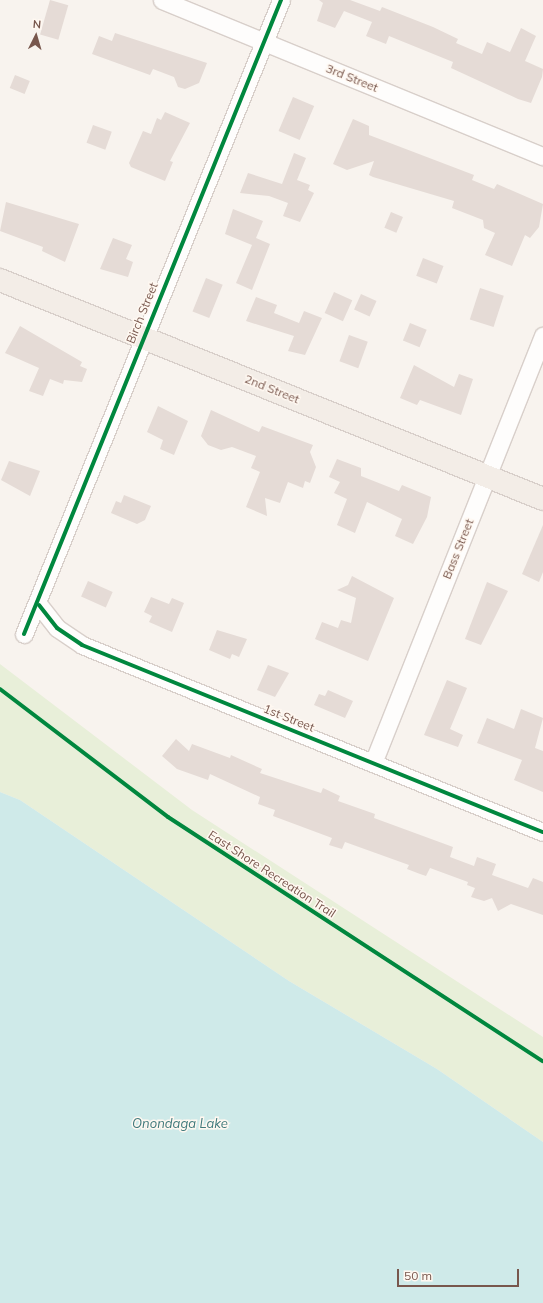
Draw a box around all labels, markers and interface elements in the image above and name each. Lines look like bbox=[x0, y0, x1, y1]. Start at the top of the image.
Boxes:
north arrow bbox=[16, 16, 56, 56]
text: N bbox=[32, 17, 42, 31]
street label: 3rd Street bbox=[324, 61, 380, 95]
street label: Birch Street bbox=[123, 280, 161, 346]
street label: 2nd Street bbox=[243, 372, 301, 406]
street label: Bass Street bbox=[439, 517, 477, 581]
street label: 1st Street bbox=[261, 701, 317, 735]
street label: East Shore Recreation Trail bbox=[206, 827, 338, 921]
water label: Onondaga Lake bbox=[132, 1115, 228, 1131]
scale bar bbox=[399, 1261, 521, 1287]
text: 50 m bbox=[404, 1268, 432, 1283]

